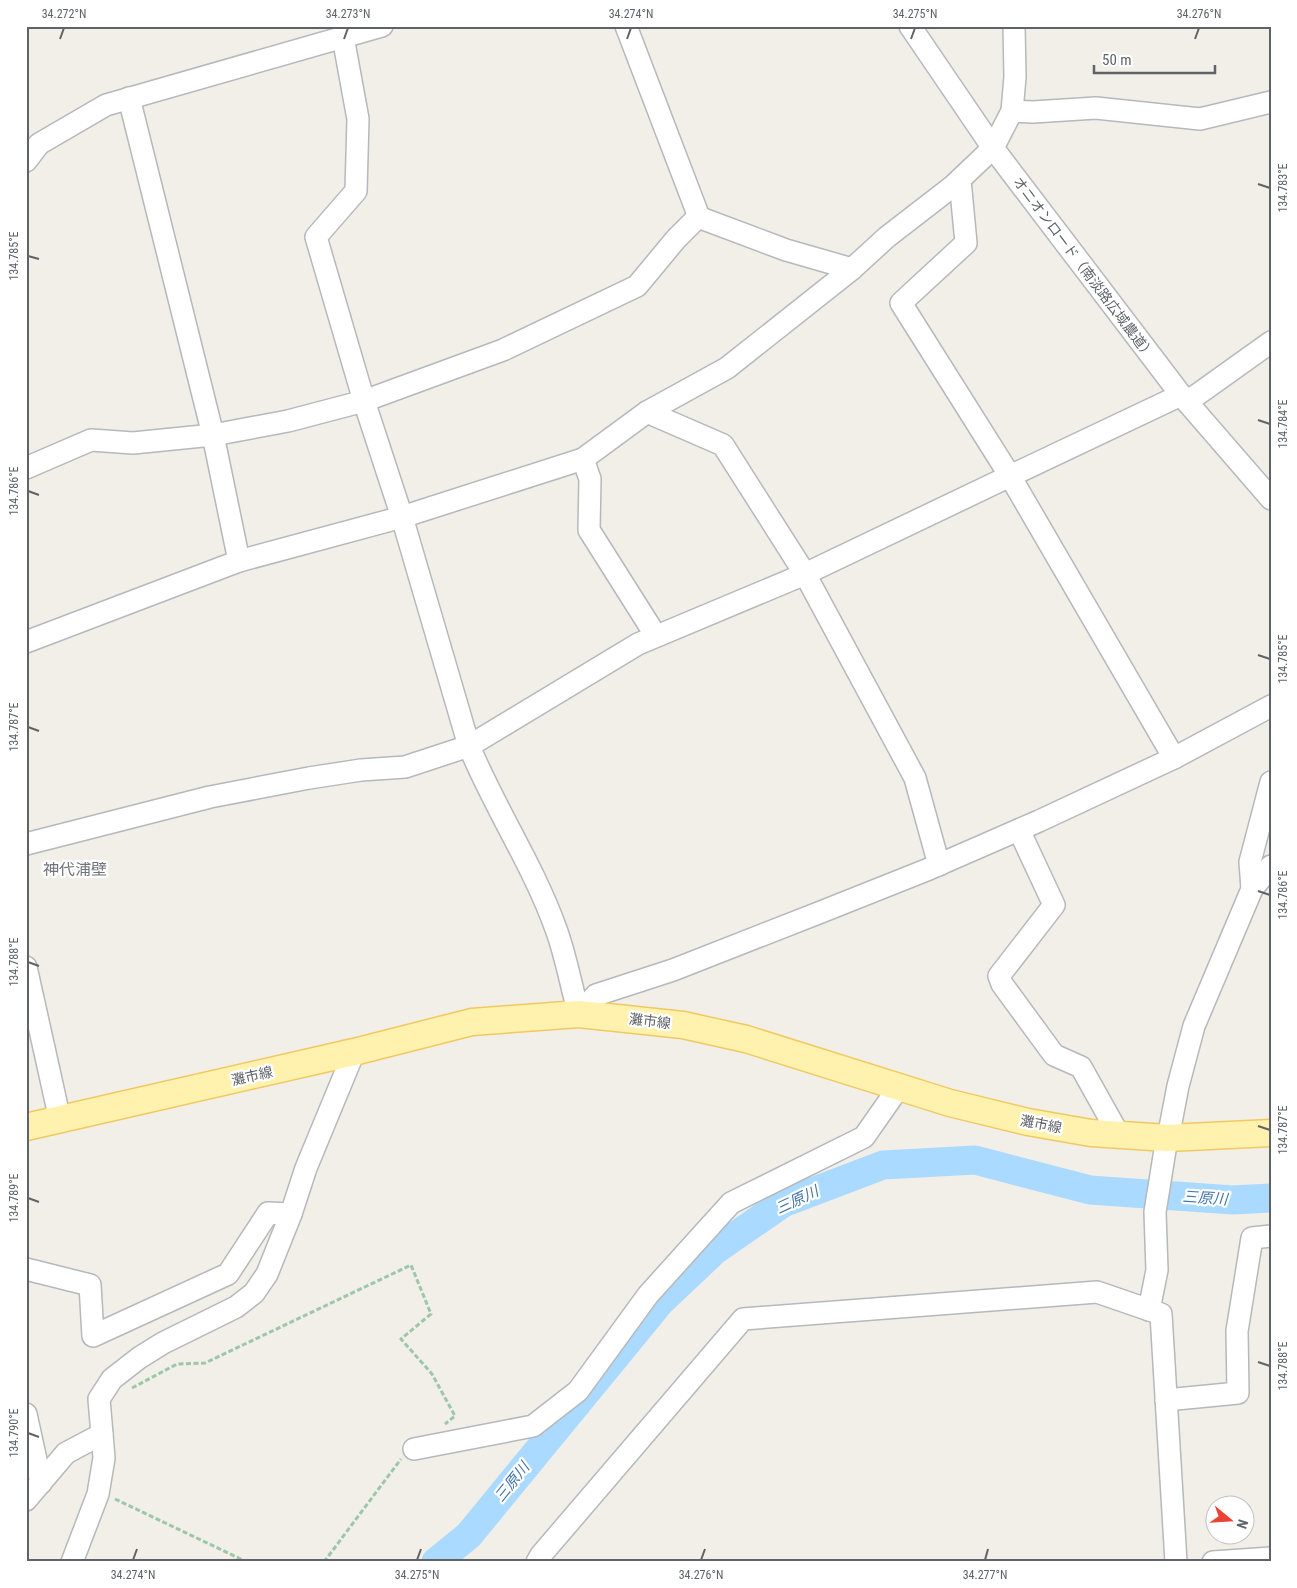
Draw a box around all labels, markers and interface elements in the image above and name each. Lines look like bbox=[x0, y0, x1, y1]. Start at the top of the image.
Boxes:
text: 34.272°N bbox=[42, 7, 86, 21]
text: 34.273°N bbox=[326, 7, 370, 21]
text: 34.274°N bbox=[609, 7, 653, 21]
text: 34.275°N bbox=[893, 7, 937, 21]
text: 34.276°N bbox=[1177, 7, 1221, 21]
scale bar bbox=[1094, 42, 1216, 74]
text: 50 m bbox=[1102, 51, 1132, 69]
text: 134.783°E bbox=[1276, 163, 1290, 213]
street label: オニオンロード（南淡路広域農道） bbox=[1010, 174, 1158, 362]
text: 134.785°E bbox=[7, 231, 21, 281]
text: 134.784°E bbox=[1276, 399, 1290, 449]
text: 134.786°E bbox=[7, 466, 21, 516]
text: 134.785°E bbox=[1276, 634, 1290, 684]
text: 134.787°E bbox=[7, 702, 21, 752]
district label: 神代浦壁 bbox=[43, 860, 107, 879]
text: 134.786°E bbox=[1276, 870, 1290, 920]
text: 134.788°E bbox=[7, 937, 21, 987]
street label: 灘市線 bbox=[628, 1011, 672, 1031]
street label: 灘市線 bbox=[230, 1063, 274, 1089]
text: 134.787°E bbox=[1276, 1105, 1290, 1155]
street label: 灘市線 bbox=[1019, 1112, 1063, 1136]
text: 134.789°E bbox=[7, 1173, 21, 1223]
water label: 三原川 bbox=[773, 1181, 823, 1218]
water label: 三原川 bbox=[1182, 1187, 1230, 1209]
text: 134.788°E bbox=[1276, 1341, 1290, 1391]
text: 134.790°E bbox=[7, 1408, 21, 1458]
water label: 三原川 bbox=[491, 1457, 534, 1505]
north arrow bbox=[1204, 1496, 1254, 1546]
text: N bbox=[1233, 1517, 1251, 1531]
text: 34.274°N bbox=[111, 1568, 155, 1582]
text: 34.275°N bbox=[395, 1568, 439, 1582]
text: 34.276°N bbox=[679, 1568, 723, 1582]
text: 34.277°N bbox=[963, 1568, 1007, 1582]

